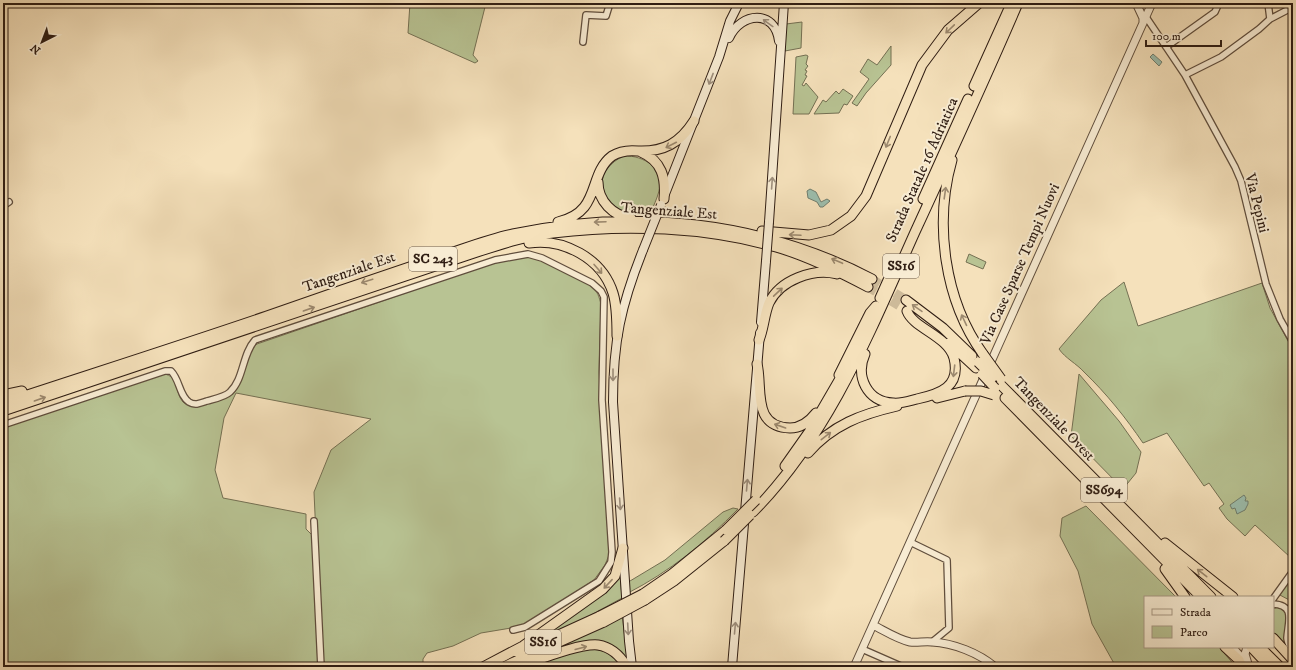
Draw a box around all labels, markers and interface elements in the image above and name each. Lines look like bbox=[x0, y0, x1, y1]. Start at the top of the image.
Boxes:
one-way arrow bbox=[763, 19, 774, 27]
north arrow bbox=[22, 22, 62, 62]
scale bar bbox=[1146, 22, 1221, 48]
one-way arrow bbox=[945, 24, 955, 34]
text: 100 m bbox=[1152, 29, 1181, 44]
text: N bbox=[28, 40, 44, 57]
one-way arrow bbox=[706, 72, 714, 84]
street label: Strada Statale 16 Adriatica bbox=[881, 94, 963, 245]
one-way arrow bbox=[883, 136, 891, 148]
one-way arrow bbox=[665, 142, 677, 149]
street label: Via Pepini bbox=[1240, 170, 1274, 235]
one-way arrow bbox=[768, 177, 775, 190]
street label: Via Case Sparse Tempi Nuovi bbox=[975, 180, 1064, 348]
one-way arrow bbox=[941, 187, 949, 200]
street label: Tangenziale Est bbox=[620, 198, 718, 224]
one-way arrow bbox=[594, 218, 607, 226]
one-way arrow bbox=[789, 231, 802, 238]
street label: Tangenziale Est bbox=[300, 247, 398, 297]
road number: SC 243 bbox=[409, 247, 457, 271]
road number: SS16 bbox=[883, 254, 919, 278]
one-way arrow bbox=[831, 257, 843, 265]
one-way arrow bbox=[594, 263, 603, 274]
one-way arrow bbox=[361, 277, 373, 285]
one-way arrow bbox=[773, 287, 783, 296]
one-way arrow bbox=[303, 304, 315, 312]
one-way arrow bbox=[912, 304, 923, 312]
one-way arrow bbox=[960, 314, 967, 326]
one-way arrow bbox=[950, 364, 958, 377]
one-way arrow bbox=[609, 368, 617, 381]
street label: Tangenziale Ovest bbox=[1009, 373, 1099, 465]
one-way arrow bbox=[33, 395, 46, 402]
one-way arrow bbox=[775, 421, 787, 429]
one-way arrow bbox=[821, 431, 832, 440]
road number: SS694 bbox=[1081, 478, 1127, 502]
one-way arrow bbox=[743, 479, 750, 492]
one-way arrow bbox=[617, 497, 624, 510]
one-way arrow bbox=[1197, 569, 1208, 577]
one-way arrow bbox=[604, 578, 613, 589]
legend bbox=[1144, 596, 1274, 648]
text: Strada bbox=[1180, 605, 1212, 620]
one-way arrow bbox=[624, 622, 631, 635]
one-way arrow bbox=[732, 622, 739, 635]
text: Parco bbox=[1180, 625, 1208, 640]
road number: SS16 bbox=[525, 630, 561, 654]
one-way arrow bbox=[574, 643, 587, 651]

